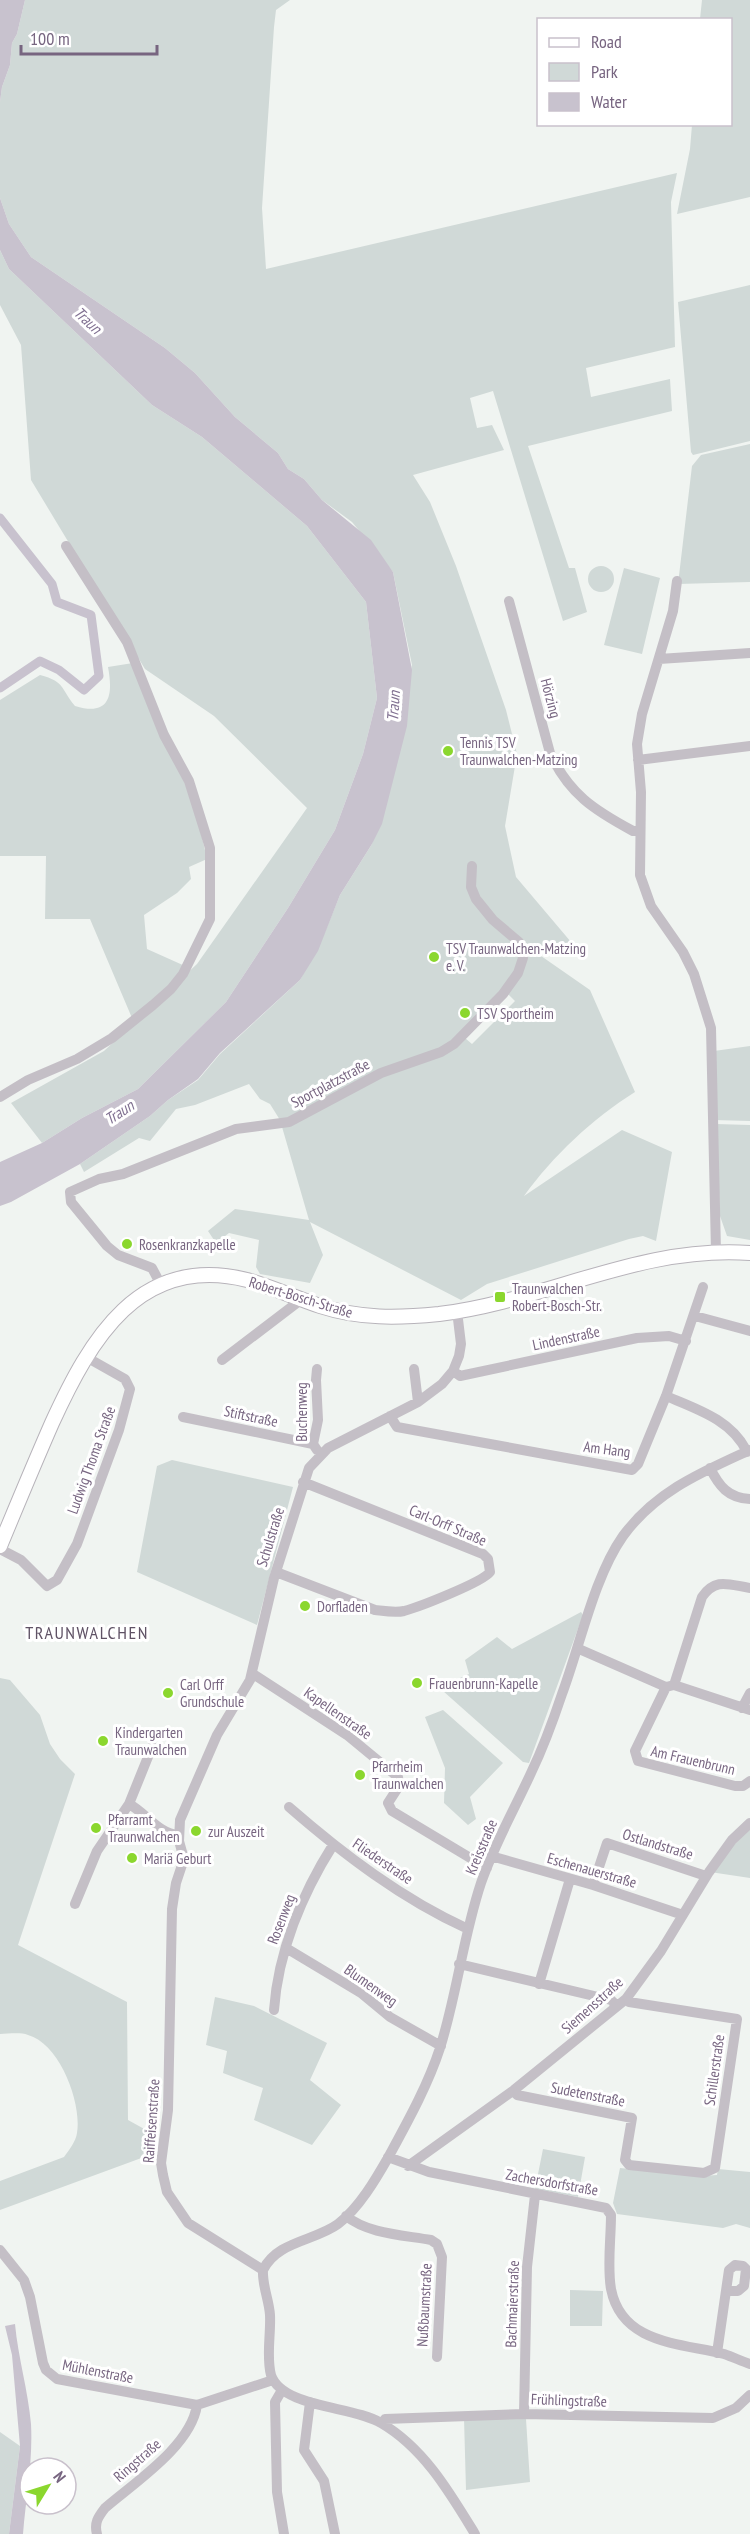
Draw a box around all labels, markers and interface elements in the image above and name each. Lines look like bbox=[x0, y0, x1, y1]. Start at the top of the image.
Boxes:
scale bar bbox=[21, 18, 158, 56]
legend bbox=[537, 18, 732, 126]
text: 100 m bbox=[30, 27, 70, 50]
text: Road bbox=[591, 30, 622, 53]
text: Park bbox=[591, 60, 618, 83]
text: Water bbox=[591, 90, 627, 113]
water label: Traun bbox=[70, 302, 107, 338]
street label: Hörzing bbox=[537, 676, 565, 720]
water label: Traun bbox=[382, 689, 404, 722]
place label: Tennis TSV Traunwalchen-Matzing bbox=[460, 733, 577, 769]
marker: Tennis TSV Traunwalchen-Matzing bbox=[441, 744, 455, 758]
place label: TSV Traunwalchen-Matzing e. V. bbox=[446, 939, 586, 975]
marker: TSV Traunwalchen-Matzing e. V. bbox=[427, 950, 441, 964]
place label: TSV Sportheim bbox=[477, 1004, 554, 1023]
marker: TSV Sportheim bbox=[458, 1006, 472, 1020]
street label: Sportplatzstraße bbox=[287, 1054, 373, 1112]
water label: Traun bbox=[101, 1095, 138, 1129]
place label: Rosenkranzkapelle bbox=[139, 1235, 236, 1254]
marker: Rosenkranzkapelle bbox=[120, 1237, 134, 1251]
street label: Robert-Bosch-Straße bbox=[247, 1272, 355, 1322]
place label: Traunwalchen Robert-Bosch-Str. bbox=[512, 1279, 602, 1315]
marker: Traunwalchen Robert-Bosch-Str. bbox=[493, 1290, 507, 1304]
street label: Lindenstraße bbox=[531, 1322, 601, 1354]
street label: Buchenweg bbox=[292, 1382, 311, 1442]
street label: Stiftstraße bbox=[222, 1401, 280, 1431]
street label: Ludwig Thoma Straße bbox=[63, 1404, 119, 1516]
street label: Am Hang bbox=[582, 1437, 632, 1461]
street label: Carl-Orff Straße bbox=[407, 1500, 489, 1550]
street label: Schulstraße bbox=[252, 1505, 288, 1569]
place label: Dorfladen bbox=[317, 1597, 368, 1616]
marker: Dorfladen bbox=[298, 1599, 312, 1613]
district label: TRAUNWALCHEN bbox=[25, 1621, 149, 1644]
place label: Frauenbrunn-Kapelle bbox=[429, 1674, 538, 1693]
place label: Carl Orff Grundschule bbox=[180, 1675, 244, 1711]
marker: Frauenbrunn-Kapelle bbox=[410, 1676, 424, 1690]
street label: Kapellenstraße bbox=[300, 1683, 376, 1743]
marker: Carl Orff Grundschule bbox=[161, 1686, 175, 1700]
place label: Kindergarten Traunwalchen bbox=[115, 1723, 187, 1759]
marker: Kindergarten Traunwalchen bbox=[96, 1734, 110, 1748]
street label: Am Frauenbrunn bbox=[649, 1741, 737, 1779]
place label: Pfarrheim Traunwalchen bbox=[372, 1757, 444, 1793]
marker: Pfarrheim Traunwalchen bbox=[353, 1768, 367, 1782]
place label: Pfarramt Traunwalchen bbox=[108, 1810, 180, 1846]
street label: Kreisstraße bbox=[461, 1816, 501, 1878]
marker: Pfarramt Traunwalchen bbox=[89, 1821, 103, 1835]
place label: zur Auszeit bbox=[208, 1822, 264, 1841]
marker: zur Auszeit bbox=[189, 1824, 203, 1838]
street label: Ostlandstraße bbox=[620, 1824, 696, 1864]
street label: Fliederstraße bbox=[349, 1834, 417, 1888]
street label: Eschenauerstraße bbox=[545, 1848, 639, 1892]
place label: Mariä Geburt bbox=[144, 1849, 211, 1868]
marker: Mariä Geburt bbox=[125, 1851, 139, 1865]
street label: Rosenweg bbox=[263, 1891, 299, 1947]
street label: Blumenweg bbox=[341, 1960, 401, 2010]
street label: Siemensstraße bbox=[557, 1972, 627, 2038]
street label: Schillerstraße bbox=[700, 2033, 728, 2107]
street label: Sudetenstraße bbox=[549, 2077, 627, 2111]
street label: Raiffeisenstraße bbox=[139, 2078, 163, 2164]
street label: Zachersdorfstraße bbox=[504, 2165, 600, 2199]
street label: Bachmaierstraße bbox=[501, 2260, 523, 2348]
street label: Nußbaumstraße bbox=[412, 2263, 436, 2347]
street label: Mühlenstraße bbox=[61, 2355, 135, 2387]
street label: Frühlingstraße bbox=[531, 2389, 607, 2411]
street label: Ringstraße bbox=[110, 2434, 164, 2486]
north arrow bbox=[18, 2456, 78, 2516]
text: N bbox=[49, 2467, 70, 2486]

